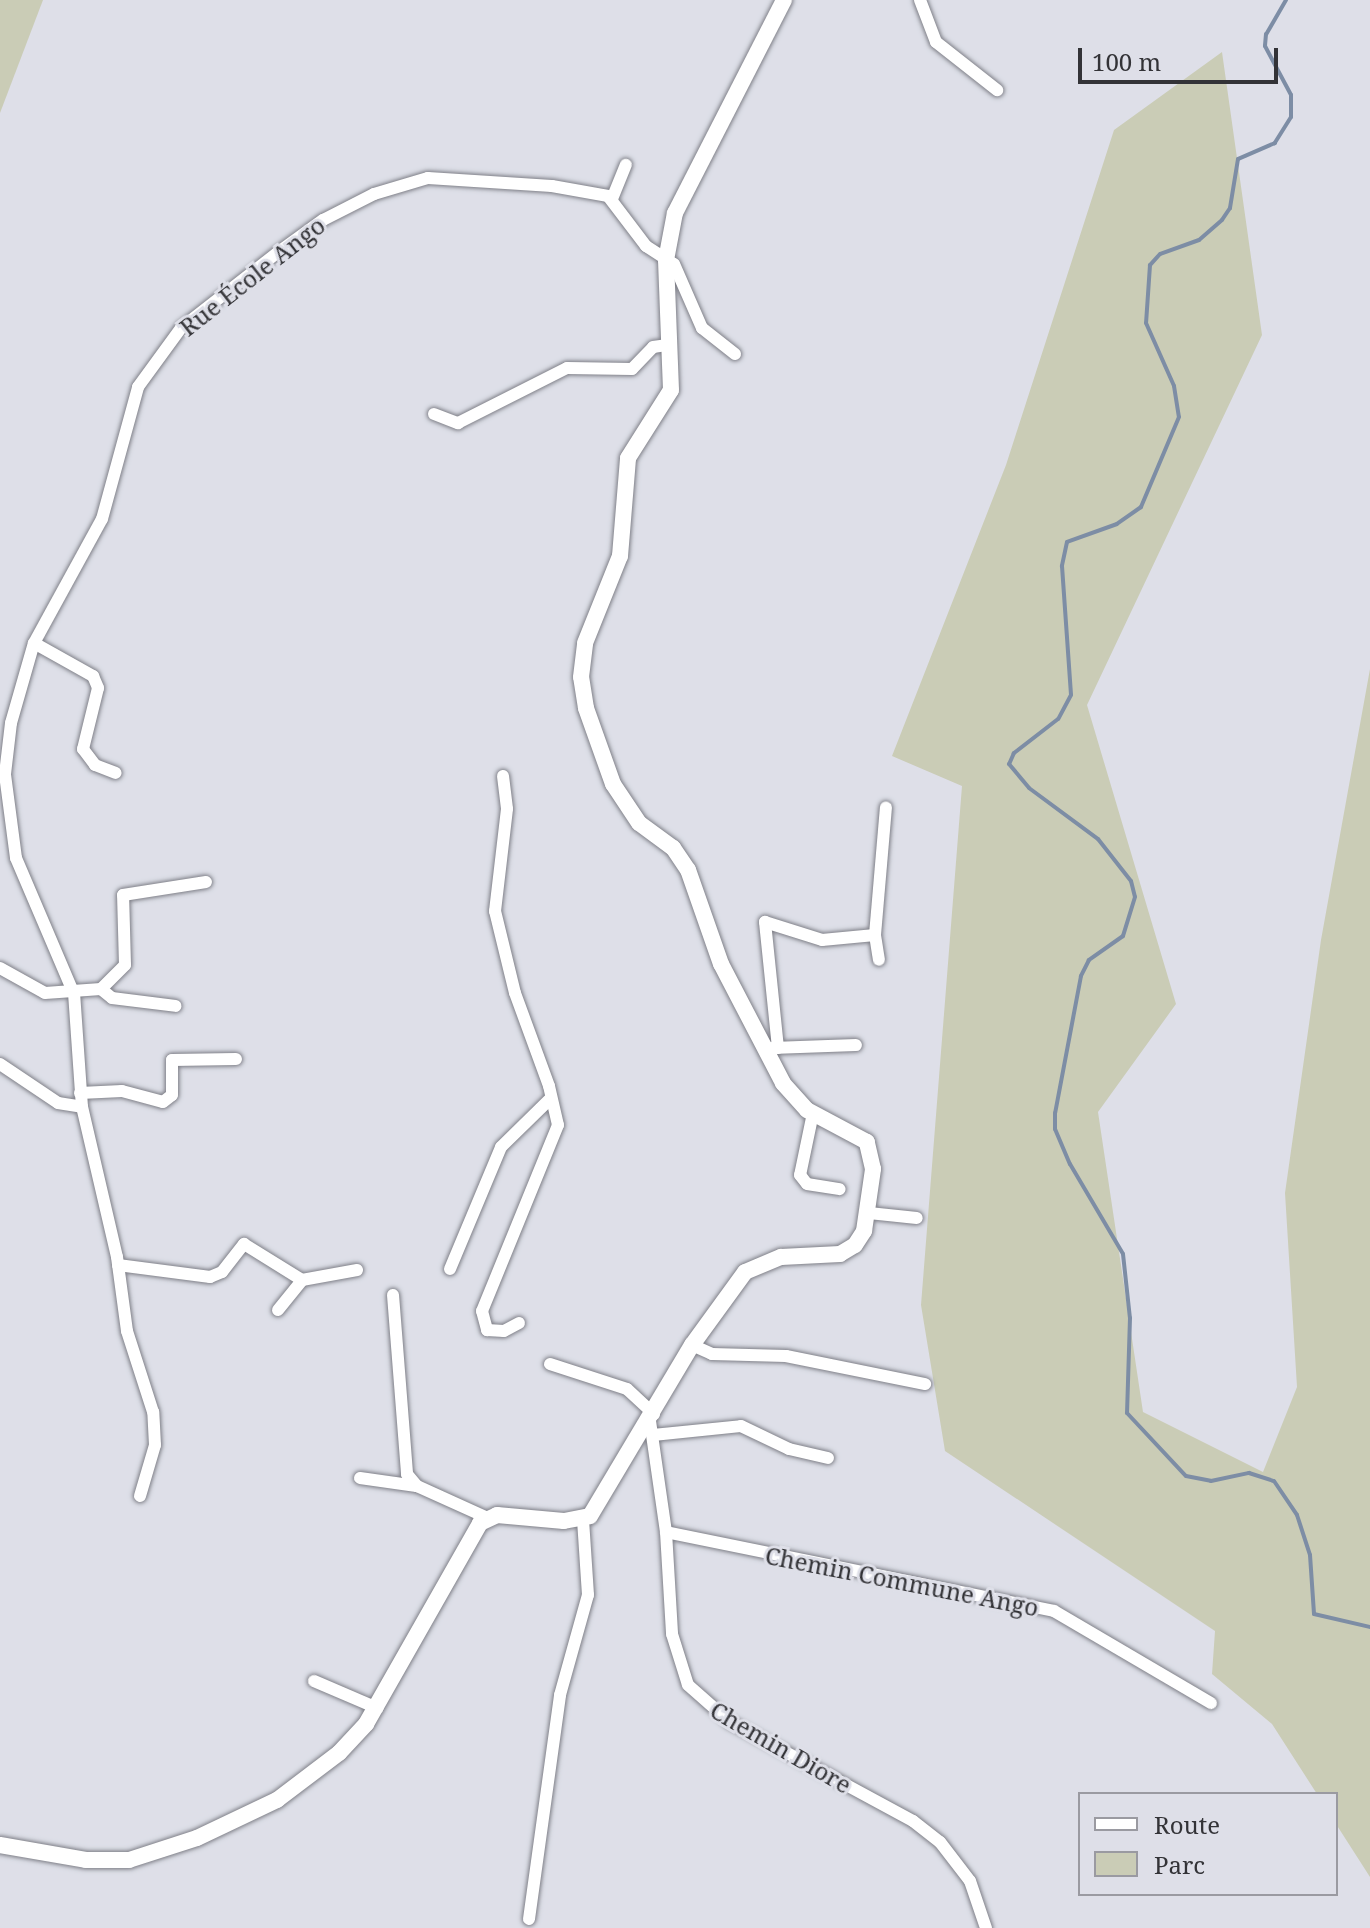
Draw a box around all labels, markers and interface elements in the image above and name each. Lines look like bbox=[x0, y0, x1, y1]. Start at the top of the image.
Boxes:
scale bar bbox=[1082, 32, 1282, 82]
text: 100 m bbox=[1092, 45, 1161, 78]
street label: Rue École Ango bbox=[174, 210, 330, 342]
street label: Chemin Commune Ango bbox=[763, 1540, 1041, 1622]
street label: Chemin Diore bbox=[705, 1695, 857, 1799]
legend bbox=[1078, 1792, 1338, 1896]
text: Route bbox=[1154, 1808, 1220, 1841]
text: Parc bbox=[1154, 1848, 1205, 1881]

